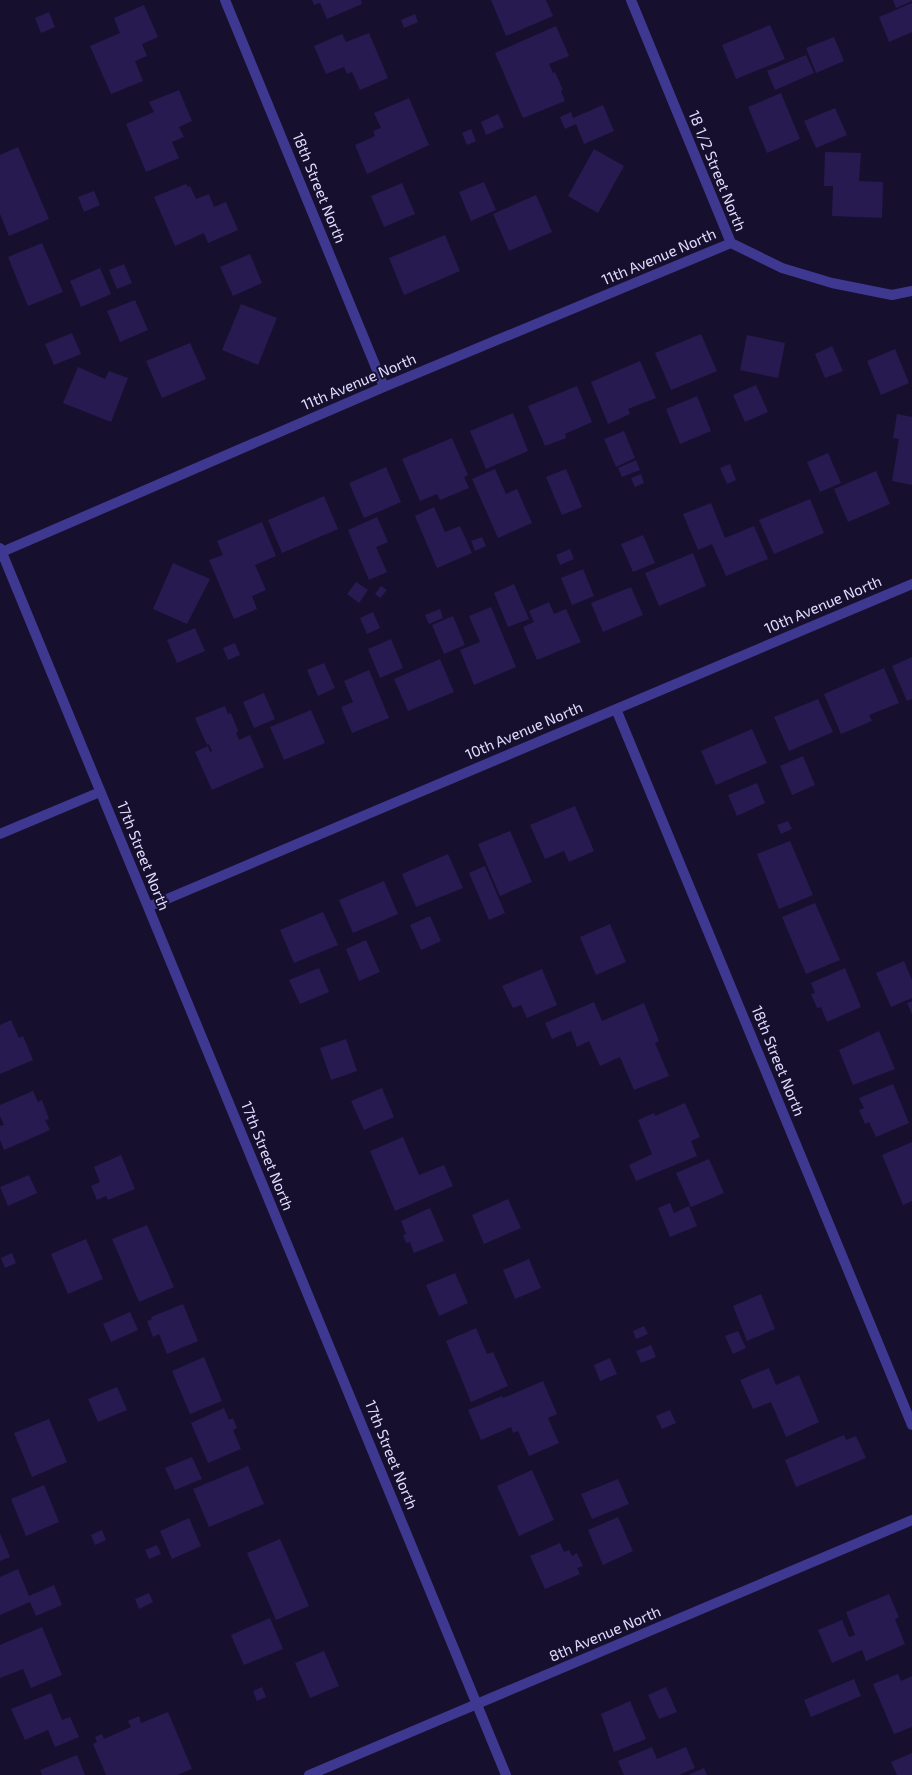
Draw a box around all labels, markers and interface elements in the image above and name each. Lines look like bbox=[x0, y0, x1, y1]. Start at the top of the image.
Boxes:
street label: 18 1/2 Street North bbox=[686, 108, 750, 234]
street label: 18th Street North bbox=[290, 130, 350, 245]
street label: 11th Avenue North bbox=[599, 224, 719, 288]
street label: 11th Avenue North bbox=[299, 349, 419, 413]
street label: 10th Avenue North bbox=[761, 571, 884, 637]
street label: 10th Avenue North bbox=[462, 697, 585, 763]
street label: 17th Street North bbox=[114, 798, 174, 913]
street label: 18th Street North bbox=[749, 1003, 809, 1118]
street label: 17th Street North bbox=[238, 1098, 298, 1213]
street label: 17th Street North bbox=[362, 1397, 422, 1512]
street label: 8th Avenue North bbox=[546, 1601, 663, 1665]

